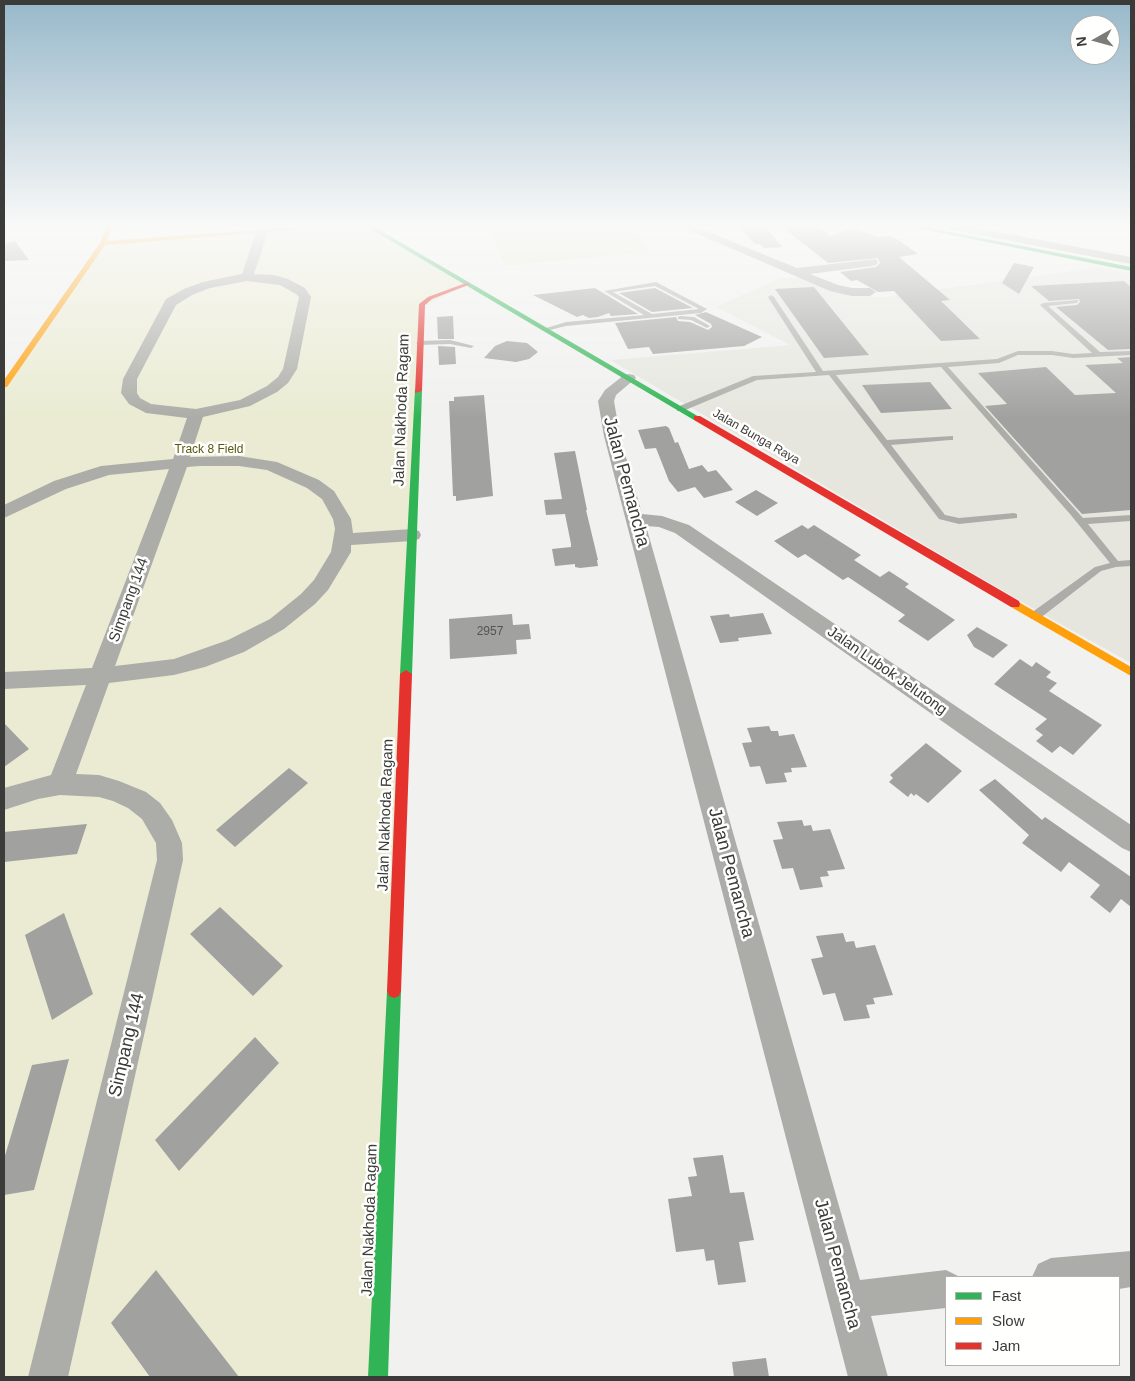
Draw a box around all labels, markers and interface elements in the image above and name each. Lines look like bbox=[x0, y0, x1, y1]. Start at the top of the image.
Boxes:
north arrow bbox=[1070, 15, 1120, 65]
text: N bbox=[1073, 36, 1090, 48]
street label: Jalan Nakhoda Ragam bbox=[390, 333, 414, 487]
street label: Jalan Bunga Raya bbox=[710, 406, 802, 468]
street label: Jalan Pemancha bbox=[598, 414, 654, 550]
park label: Track 8 Field bbox=[175, 443, 243, 457]
street label: Simpang 144 bbox=[105, 555, 153, 645]
street label: Jalan Lubok Jelutong bbox=[824, 623, 950, 719]
house number: 2957 bbox=[477, 625, 503, 639]
street label: Jalan Nakhoda Ragam bbox=[374, 738, 398, 892]
street label: Jalan Pemancha bbox=[703, 805, 759, 941]
street label: Simpang 144 bbox=[105, 991, 149, 1099]
street label: Jalan Nakhoda Ragam bbox=[358, 1143, 382, 1297]
street label: Jalan Pemancha bbox=[809, 1196, 865, 1332]
legend bbox=[945, 1276, 1120, 1366]
text: Fast bbox=[992, 1287, 1021, 1304]
text: Slow bbox=[992, 1312, 1025, 1329]
text: Jam bbox=[992, 1337, 1020, 1354]

